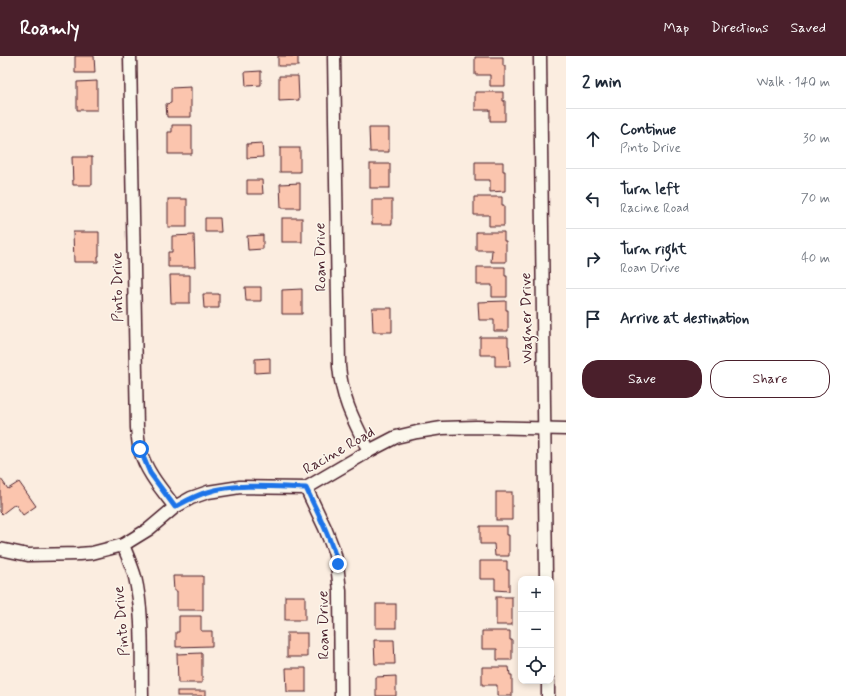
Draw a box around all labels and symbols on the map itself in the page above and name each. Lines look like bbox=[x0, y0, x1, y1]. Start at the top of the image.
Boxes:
street label: Roan Drive bbox=[310, 222, 332, 292]
street label: Pinto Drive bbox=[107, 252, 129, 322]
street label: Wagner Drive bbox=[516, 272, 539, 364]
street label: Racine Road bbox=[299, 422, 379, 480]
route start bbox=[131, 440, 149, 458]
route end bbox=[329, 555, 347, 573]
street label: Pinto Drive bbox=[109, 585, 135, 657]
street label: Roan Drive bbox=[313, 590, 335, 660]

